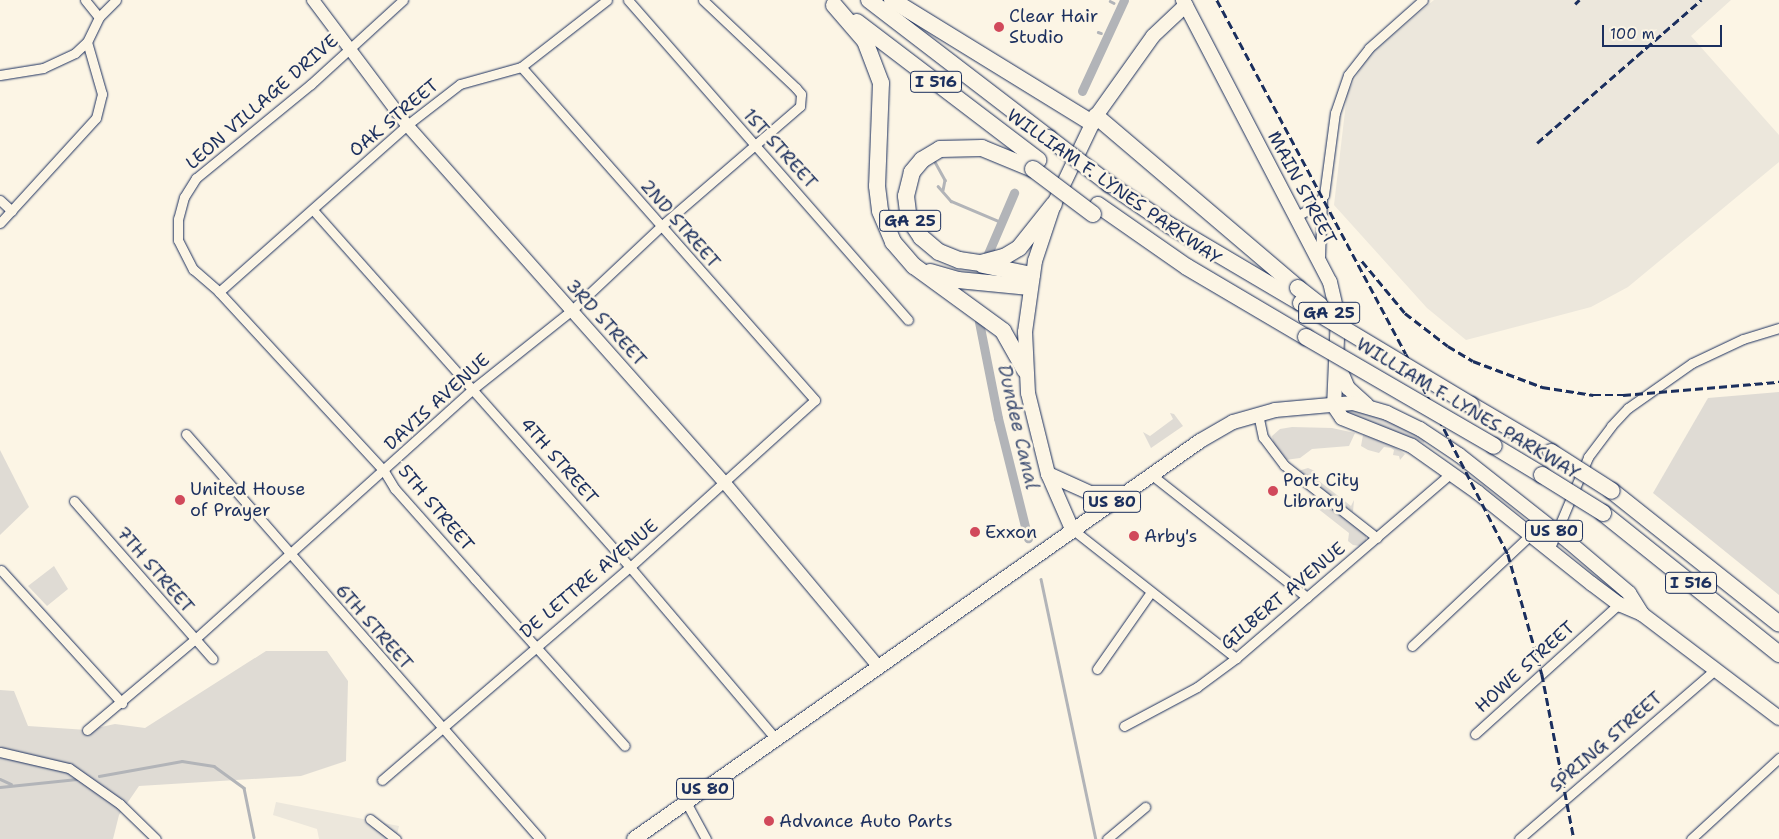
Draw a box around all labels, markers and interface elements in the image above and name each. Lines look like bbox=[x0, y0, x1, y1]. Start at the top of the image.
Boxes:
place label: Clear Hair Studio bbox=[1009, 6, 1098, 48]
scale bar bbox=[1604, 15, 1724, 47]
marker: Clear Hair Studio bbox=[993, 21, 1005, 33]
text: 100 m bbox=[1610, 24, 1655, 44]
street label: LEON VILLAGE DRIVE bbox=[181, 30, 343, 174]
road number: I 516 bbox=[910, 68, 962, 95]
street label: OAK STREET bbox=[345, 74, 443, 162]
street label: 1ST STREET bbox=[738, 104, 822, 194]
street label: WILLIAM F. LYNES PARKWAY bbox=[1003, 104, 1225, 270]
street label: MAIN STREET bbox=[1263, 128, 1341, 248]
street label: 2ND STREET bbox=[636, 175, 724, 273]
road number: GA 25 bbox=[879, 208, 941, 235]
street label: 3RD STREET bbox=[561, 275, 651, 371]
road number: GA 25 bbox=[1298, 300, 1360, 326]
street label: WILLIAM F. LYNES PARKWAY bbox=[1352, 334, 1584, 484]
street label: DAVIS AVENUE bbox=[380, 349, 494, 455]
water label: Dundee Canal bbox=[993, 362, 1043, 492]
street label: 4TH STREET bbox=[516, 413, 602, 509]
street label: 5TH STREET bbox=[394, 460, 478, 556]
place label: Port City Library bbox=[1283, 470, 1359, 512]
place label: United House of Prayer bbox=[190, 479, 305, 522]
marker: Port City Library bbox=[1267, 485, 1279, 497]
road number: US 80 bbox=[1082, 488, 1142, 516]
marker: United House of Prayer bbox=[174, 494, 186, 506]
street label: DE LETTRE AVENUE bbox=[516, 515, 662, 643]
road number: US 80 bbox=[1524, 518, 1584, 544]
place label: Exxon bbox=[985, 521, 1037, 543]
street label: 7TH STREET bbox=[112, 522, 198, 618]
place label: Arby's bbox=[1144, 525, 1197, 547]
marker: Exxon bbox=[969, 526, 981, 538]
marker: Arby's bbox=[1128, 530, 1140, 542]
street label: GILBERT AVENUE bbox=[1216, 538, 1350, 654]
road number: I 516 bbox=[1665, 570, 1717, 596]
street label: 6TH STREET bbox=[331, 580, 417, 674]
street label: HOWE STREET bbox=[1471, 617, 1579, 717]
street label: SPRING STREET bbox=[1545, 687, 1667, 797]
road number: US 80 bbox=[675, 776, 735, 802]
place label: Advance Auto Parts bbox=[779, 810, 953, 832]
marker: Advance Auto Parts bbox=[763, 815, 775, 827]

